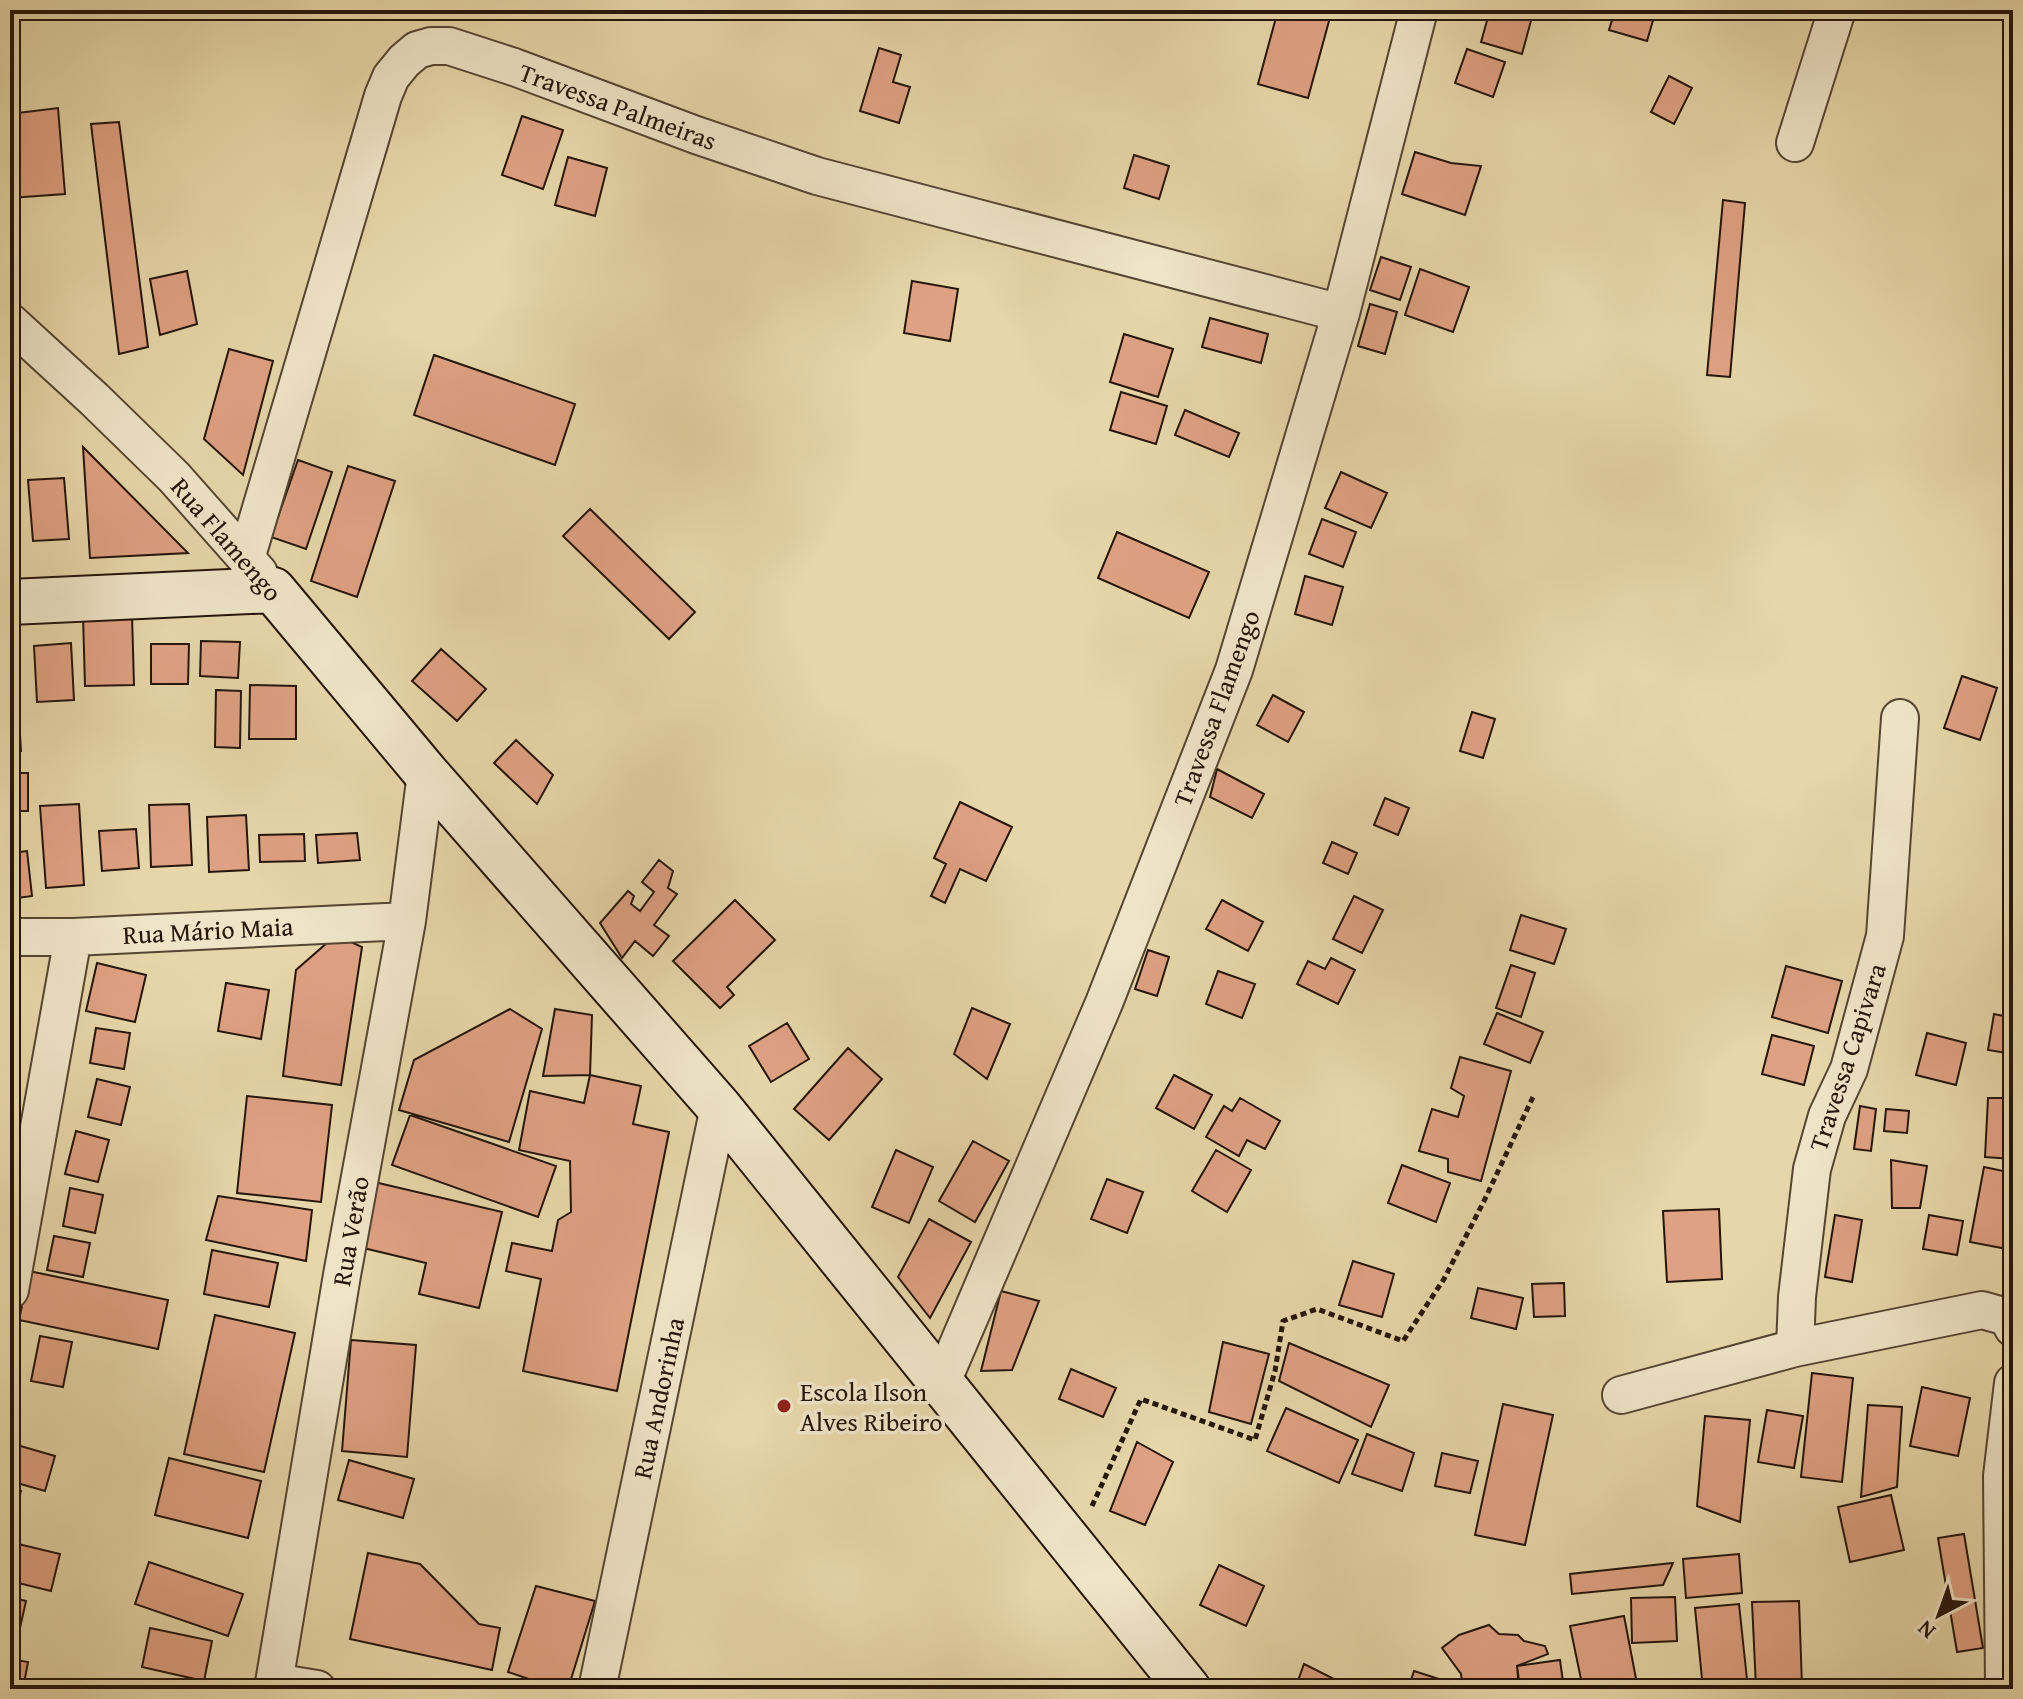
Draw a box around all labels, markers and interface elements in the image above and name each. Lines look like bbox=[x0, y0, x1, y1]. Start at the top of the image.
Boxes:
street label: Travessa Palmeiras bbox=[514, 52, 722, 160]
street label: Rua Flamengo bbox=[162, 468, 292, 610]
street label: Travessa Flamengo bbox=[1162, 604, 1270, 812]
street label: Rua Mário Maia bbox=[122, 906, 295, 954]
street label: Travessa Capivara bbox=[1798, 957, 1896, 1156]
street label: Rua Verão bbox=[321, 1173, 379, 1289]
street label: Rua Andorinha bbox=[622, 1313, 694, 1482]
place label: Escola Ilson Alves Ribeiro bbox=[800, 1372, 942, 1441]
marker: Escola Ilson Alves Ribeiro bbox=[775, 1397, 793, 1415]
north arrow bbox=[1899, 1575, 1979, 1655]
text: N bbox=[1910, 1613, 1942, 1647]

